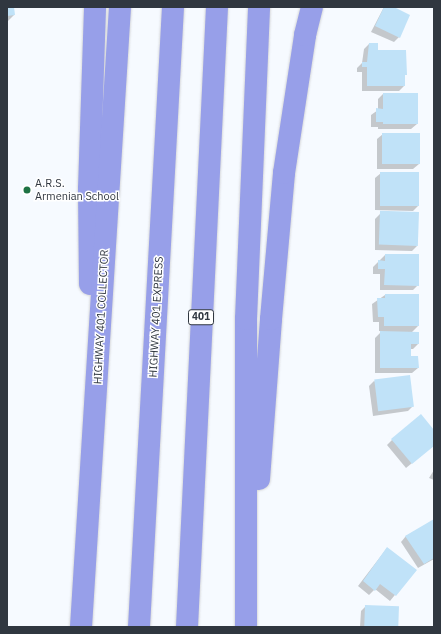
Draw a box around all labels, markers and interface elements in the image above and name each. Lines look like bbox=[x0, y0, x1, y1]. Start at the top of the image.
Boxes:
place label: A.R.S. Armenian School bbox=[35, 177, 119, 203]
marker: A.R.S. Armenian School bbox=[22, 185, 32, 195]
street label: HIGHWAY 401 COLLECTOR bbox=[91, 249, 111, 385]
street label: HIGHWAY 401 EXPRESS bbox=[146, 256, 166, 378]
road number: 401 bbox=[188, 309, 214, 325]

